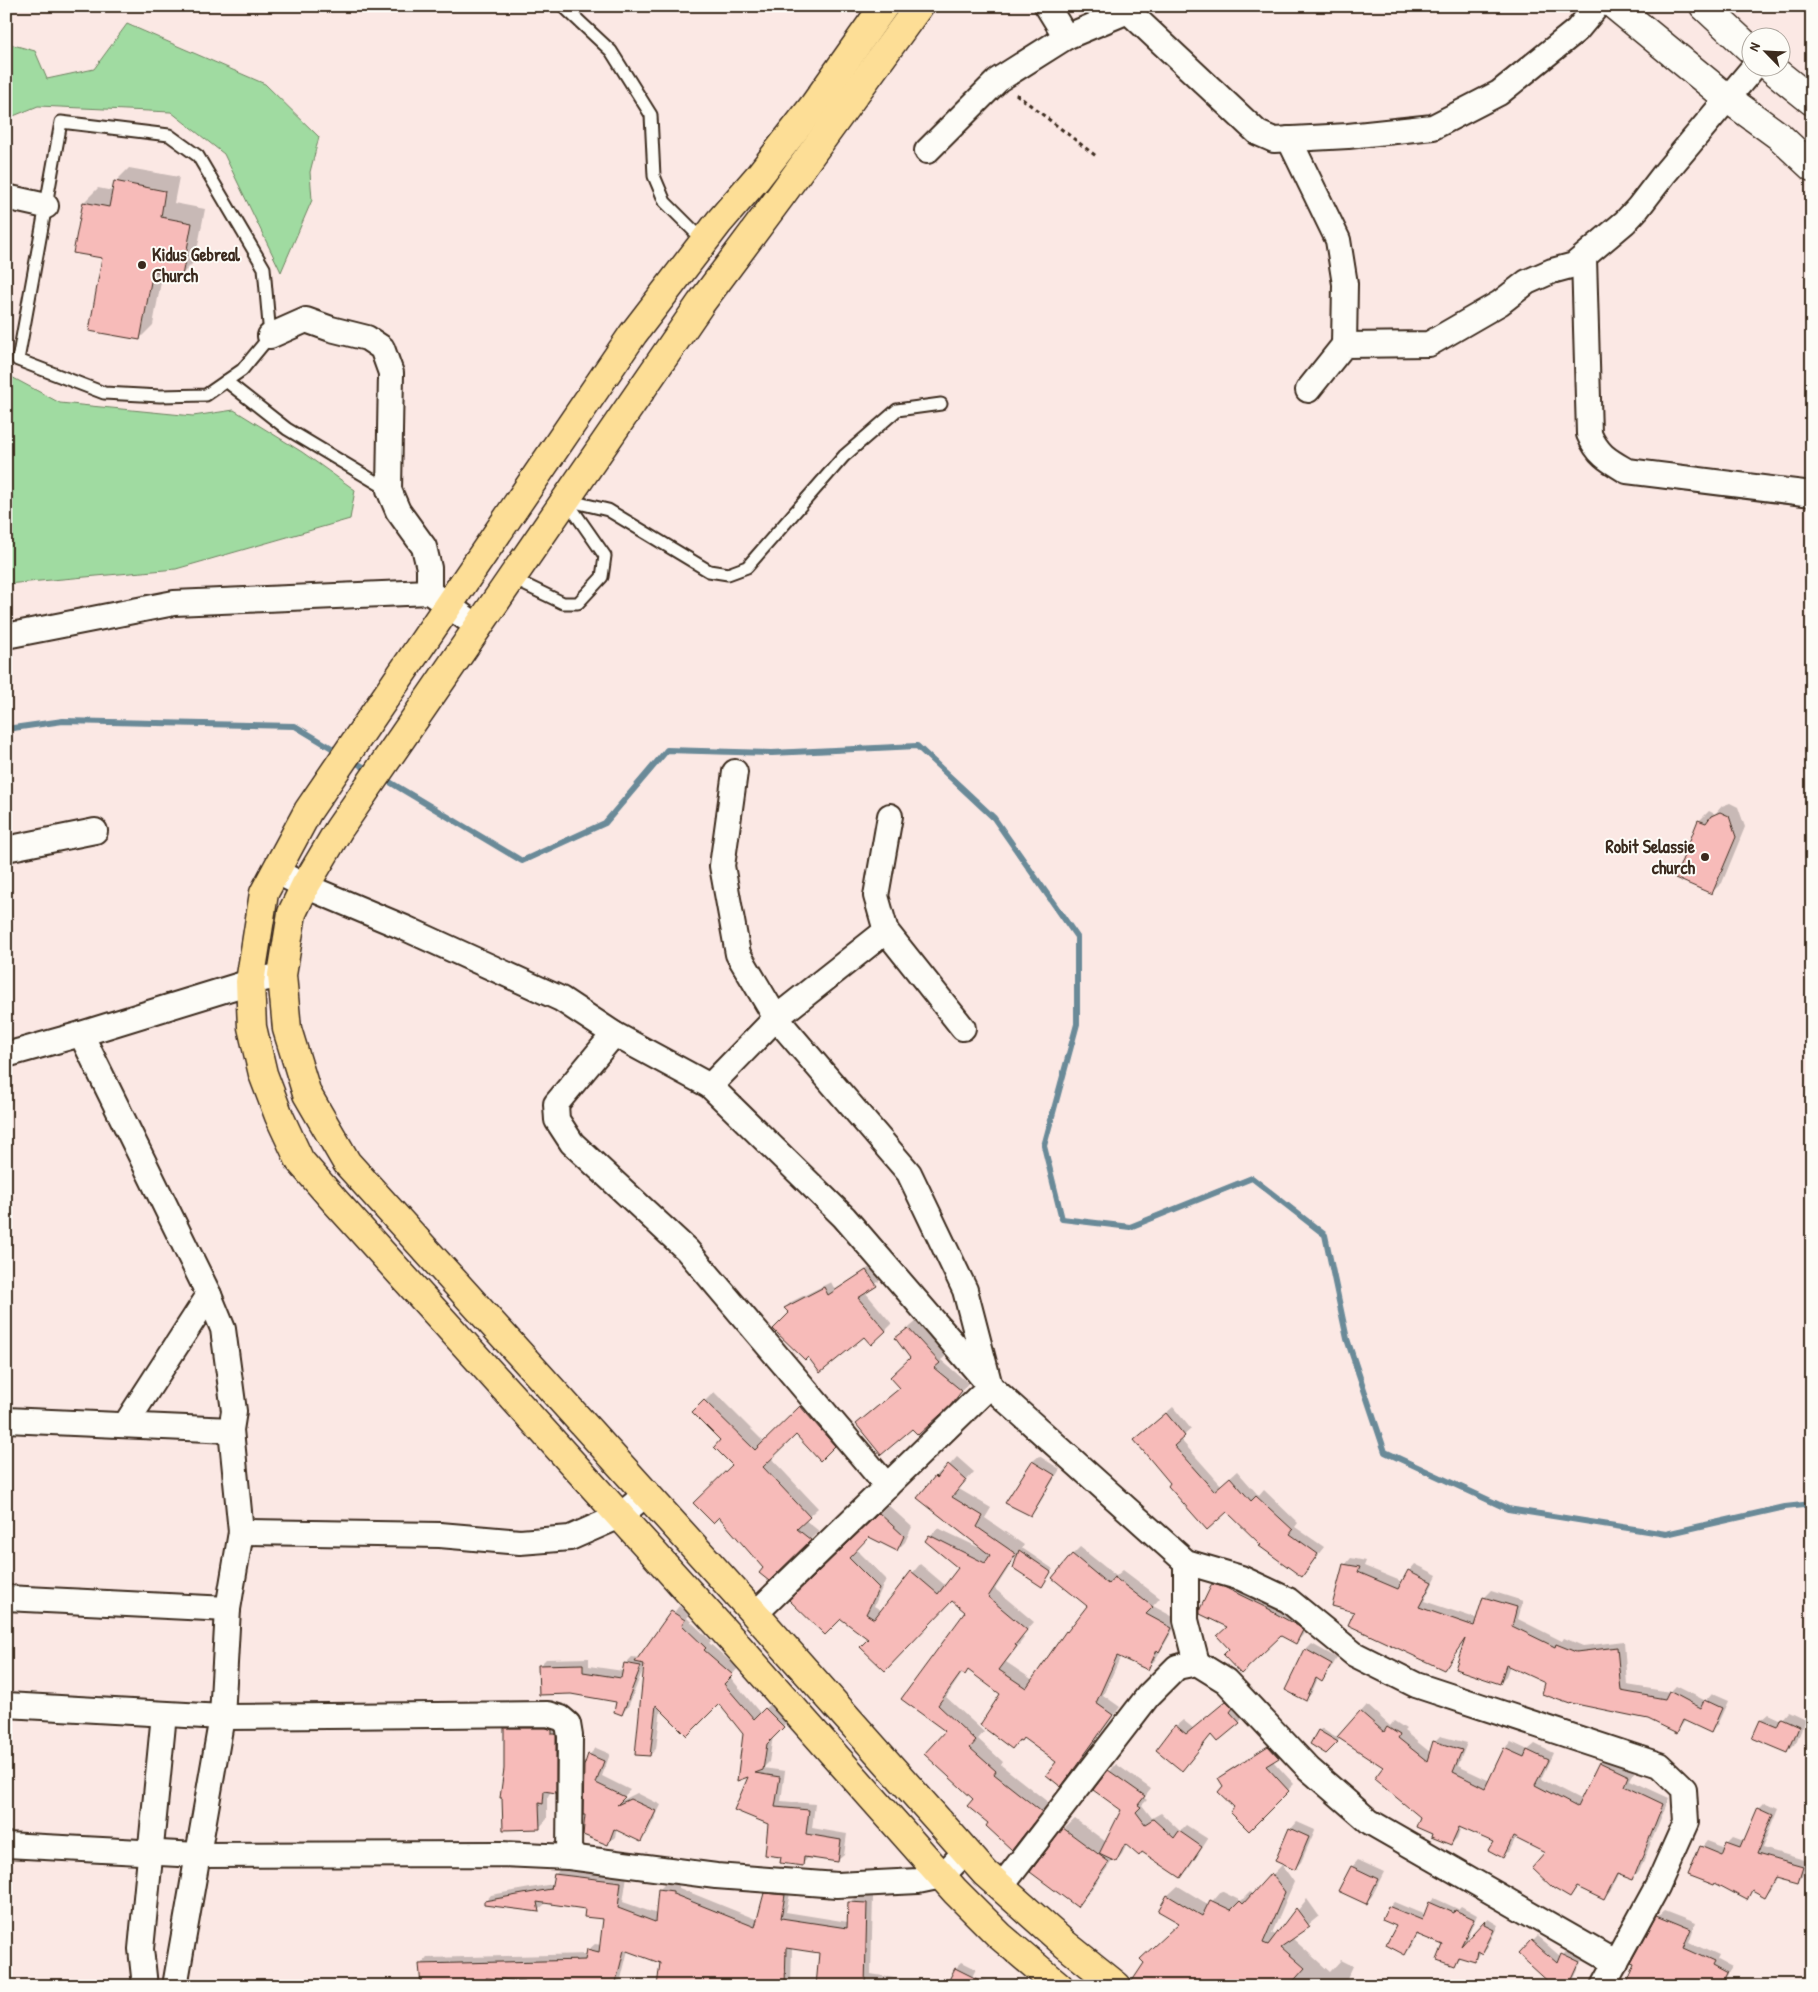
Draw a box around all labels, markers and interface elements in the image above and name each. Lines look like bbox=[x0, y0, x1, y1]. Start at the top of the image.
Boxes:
north arrow bbox=[1740, 28, 1790, 78]
text: N bbox=[1743, 39, 1764, 54]
place label: Kidus Gebreal Church bbox=[152, 242, 241, 288]
marker: Kidus Gebreal Church bbox=[136, 259, 148, 271]
place label: Robit Selassie church bbox=[1605, 834, 1696, 880]
marker: Robit Selassie church bbox=[1699, 851, 1711, 863]

